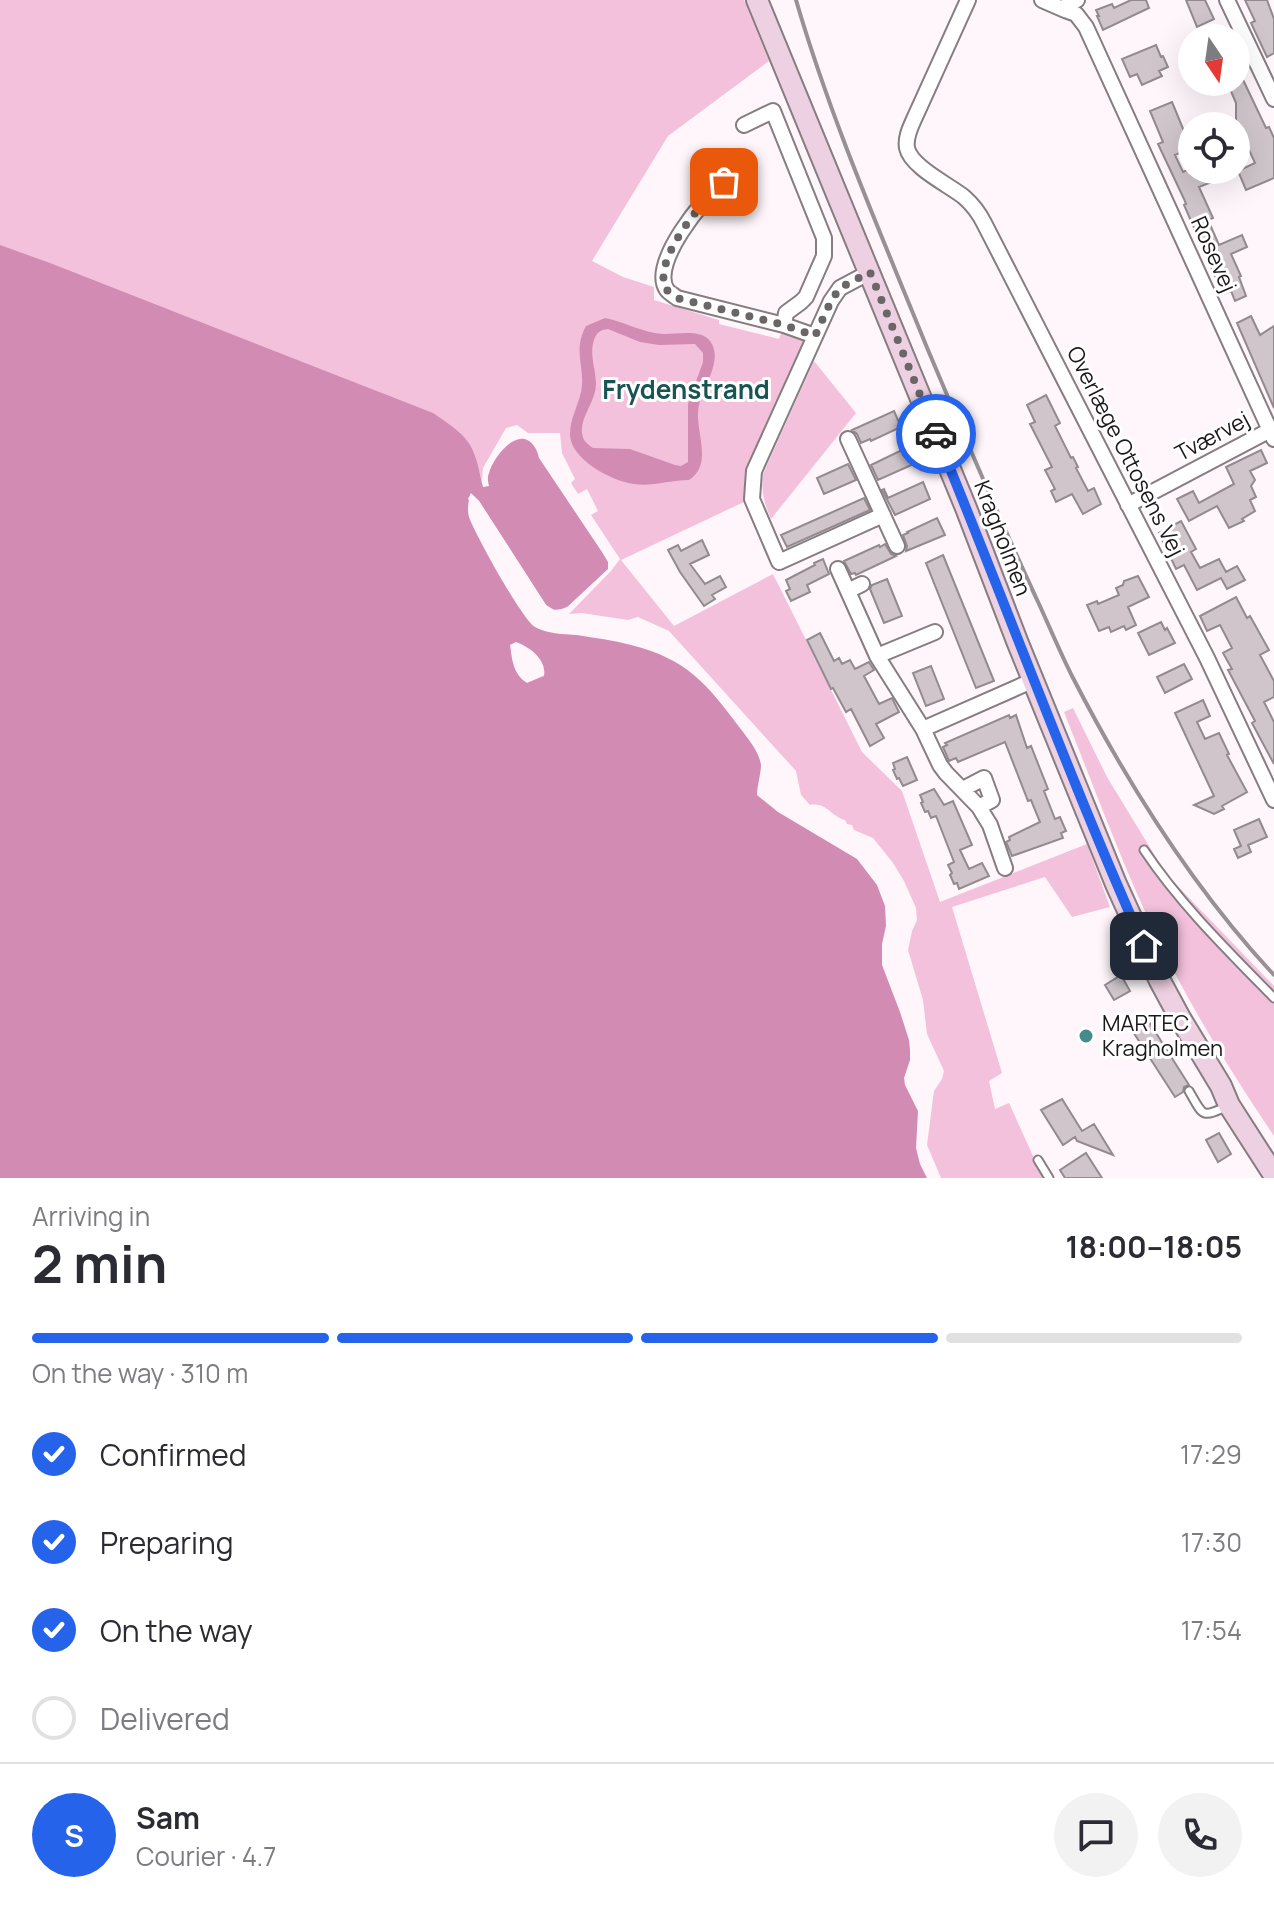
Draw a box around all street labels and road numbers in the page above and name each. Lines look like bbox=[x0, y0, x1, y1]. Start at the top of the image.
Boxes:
street label: Rosevej bbox=[1184, 211, 1244, 297]
street label: Overlæge Ottosens Vej bbox=[1060, 341, 1192, 561]
street label: Tværvej bbox=[1170, 404, 1254, 468]
street label: Kragholmen bbox=[967, 476, 1039, 600]

